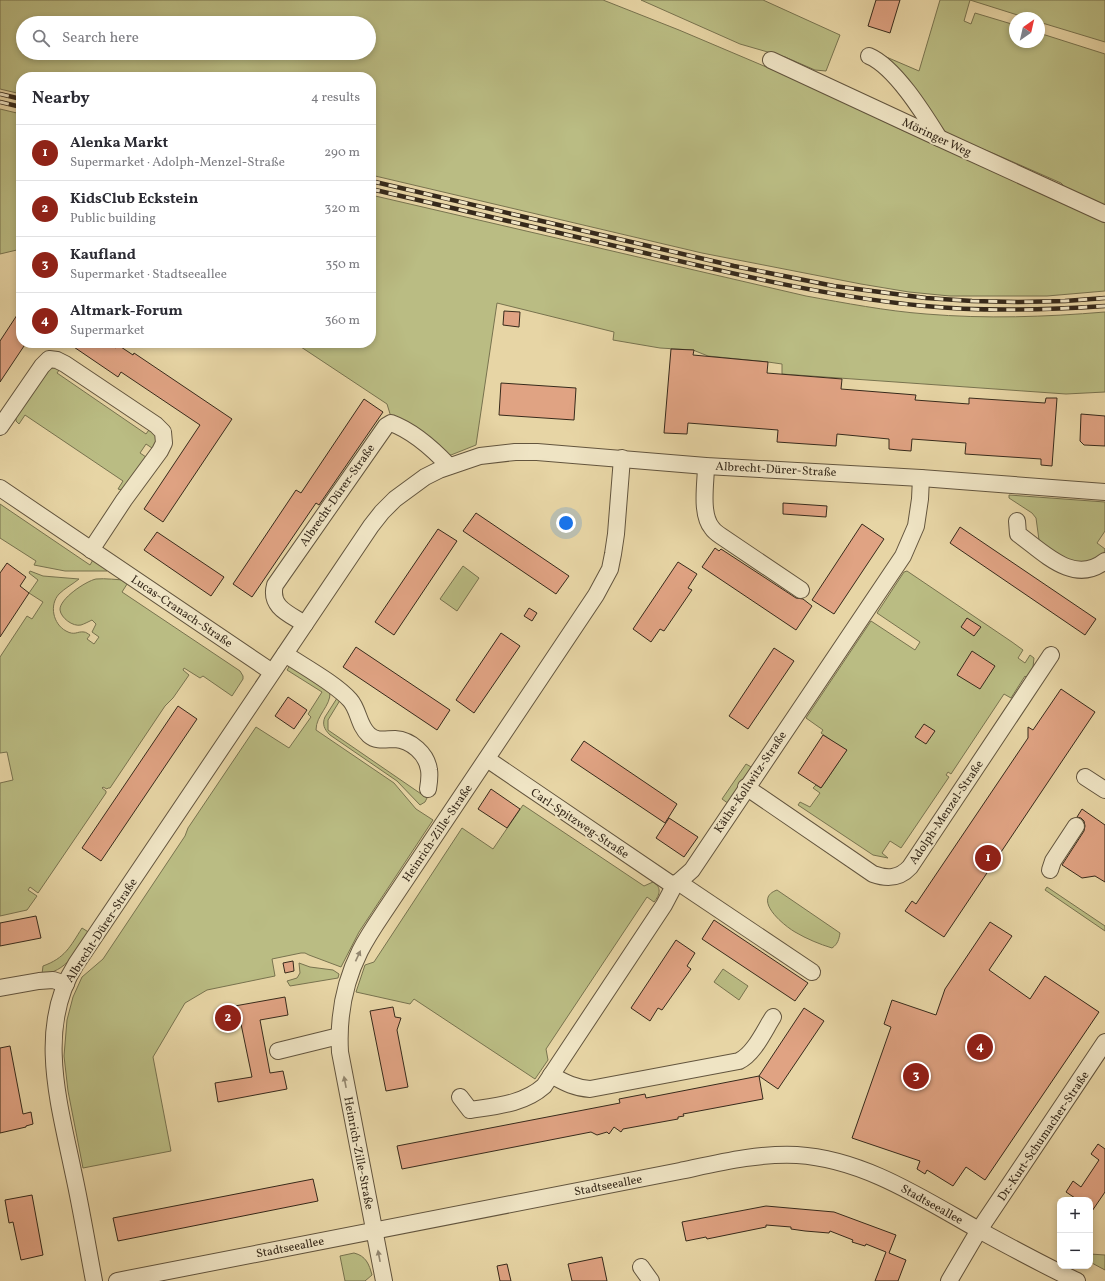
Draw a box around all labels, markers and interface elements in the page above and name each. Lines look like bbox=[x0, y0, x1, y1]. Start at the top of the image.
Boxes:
north arrow bbox=[1009, 12, 1045, 48]
search box bbox=[16, 16, 376, 60]
icon: search bbox=[30, 27, 52, 49]
text: Search here bbox=[62, 28, 139, 49]
text: Nearby bbox=[32, 87, 90, 110]
text: 4 results bbox=[311, 89, 360, 107]
street label: Möringer Weg bbox=[899, 115, 974, 161]
text: Alenka Markt bbox=[70, 133, 168, 154]
text: 1 bbox=[42, 144, 48, 162]
text: 290 m bbox=[324, 144, 360, 162]
text: Supermarket · Adolph-Menzel-Straße bbox=[70, 154, 285, 172]
text: KidsClub Eckstein bbox=[70, 189, 198, 210]
text: 2 bbox=[42, 200, 48, 218]
text: 320 m bbox=[325, 200, 360, 218]
text: Public building bbox=[70, 210, 156, 228]
text: Kaufland bbox=[70, 245, 136, 266]
text: 3 bbox=[42, 256, 48, 274]
text: 350 m bbox=[325, 256, 360, 274]
text: Supermarket · Stadtseeallee bbox=[70, 266, 227, 284]
text: Altmark-Forum bbox=[70, 301, 183, 322]
text: 4 bbox=[41, 312, 49, 330]
text: 360 m bbox=[325, 312, 360, 330]
text: Supermarket bbox=[70, 322, 145, 340]
street label: Albrecht-Dürer-Straße bbox=[297, 441, 379, 550]
street label: Albrecht-Dürer-Straße bbox=[715, 459, 837, 481]
your location bbox=[556, 513, 576, 533]
street label: Lucas-Cranach-Straße bbox=[128, 572, 236, 652]
street label: Käthe-Kollwitz-Straße bbox=[711, 728, 791, 837]
street label: Adolph-Menzel-Straße bbox=[906, 757, 988, 868]
street label: Heinrich-Zille-Straße bbox=[399, 781, 477, 886]
street label: Carl-Spitzweg-Straße bbox=[527, 785, 632, 863]
pin: 1 bbox=[975, 843, 1001, 873]
street label: Albrecht-Dürer-Straße bbox=[62, 875, 142, 986]
one-way arrow bbox=[355, 950, 361, 961]
pin: 2 bbox=[215, 1003, 241, 1033]
pin: 4 bbox=[967, 1032, 993, 1062]
pin: 3 bbox=[903, 1061, 929, 1091]
street label: Dr.-Kurt-Schumacher-Straße bbox=[994, 1068, 1094, 1205]
one-way arrow bbox=[342, 1076, 348, 1088]
street label: Heinrich-Zille-Straße bbox=[339, 1095, 377, 1211]
street label: Stadtseeallee bbox=[573, 1172, 644, 1200]
street label: Stadtseeallee bbox=[898, 1181, 966, 1229]
map controls bbox=[1057, 1197, 1093, 1269]
button: + bbox=[1057, 1197, 1093, 1233]
button: − bbox=[1057, 1233, 1093, 1269]
street label: Stadtseeallee bbox=[255, 1234, 326, 1262]
one-way arrow bbox=[375, 1250, 381, 1262]

